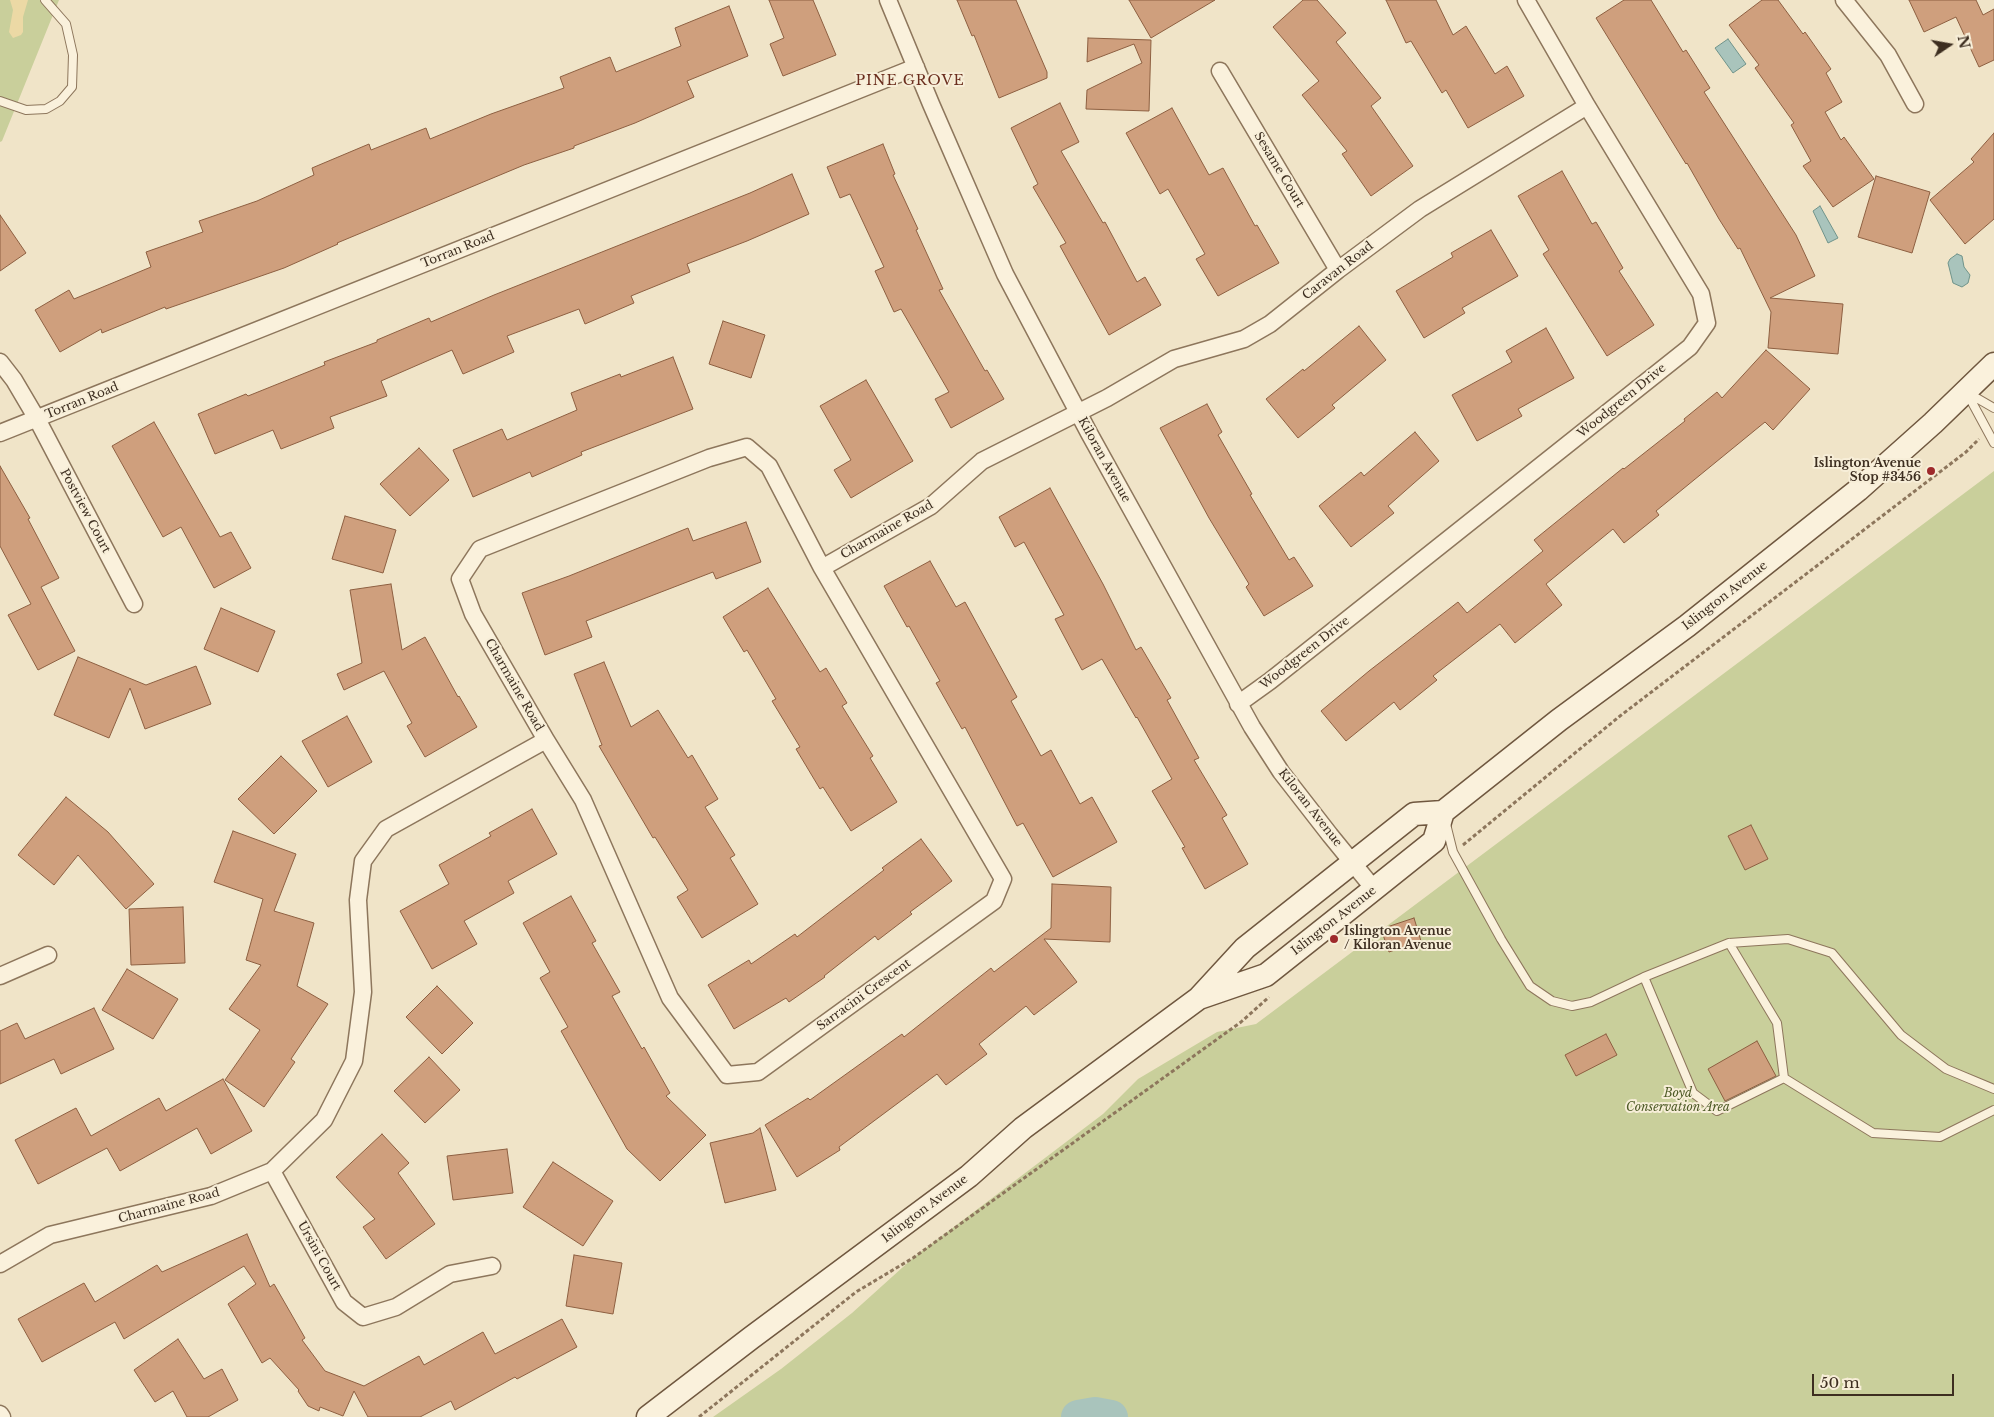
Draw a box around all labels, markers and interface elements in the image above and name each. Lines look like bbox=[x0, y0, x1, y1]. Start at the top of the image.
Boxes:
north arrow bbox=[1924, 20, 1974, 70]
text: N bbox=[1953, 34, 1974, 50]
district label: PINE GROVE bbox=[854, 73, 966, 89]
street label: Sesame Court bbox=[1251, 130, 1307, 210]
street label: Torran Road bbox=[419, 229, 497, 271]
street label: Caravan Road bbox=[1300, 239, 1376, 303]
street label: Woodgreen Drive bbox=[1575, 361, 1669, 441]
street label: Torran Road bbox=[43, 380, 121, 422]
street label: Kiloran Avenue bbox=[1075, 415, 1133, 505]
place label: Islington Avenue Stop #3456 bbox=[1814, 457, 1921, 485]
marker: Islington Avenue Stop #3456 bbox=[1925, 465, 1937, 477]
street label: Postview Court bbox=[57, 466, 113, 556]
street label: Charmaine Road bbox=[838, 498, 936, 562]
street label: Islington Avenue bbox=[1680, 558, 1770, 634]
street label: Woodgreen Drive bbox=[1257, 614, 1353, 692]
street label: Charmaine Road bbox=[482, 636, 546, 734]
street label: Kiloran Avenue bbox=[1275, 766, 1345, 850]
street label: Islington Avenue bbox=[1289, 883, 1379, 959]
place label: Islington Avenue / Kiloran Avenue bbox=[1344, 925, 1452, 953]
marker: Islington Avenue / Kiloran Avenue bbox=[1328, 933, 1340, 945]
street label: Sarracini Crescent bbox=[814, 956, 914, 1034]
park label: Boyd Conservation Area bbox=[1626, 1087, 1730, 1115]
street label: Islington Avenue bbox=[879, 1172, 971, 1246]
street label: Charmaine Road bbox=[117, 1186, 221, 1226]
street label: Ursini Court bbox=[294, 1219, 344, 1293]
scale bar bbox=[1814, 1364, 1956, 1396]
text: 50 m bbox=[1820, 1373, 1860, 1392]

